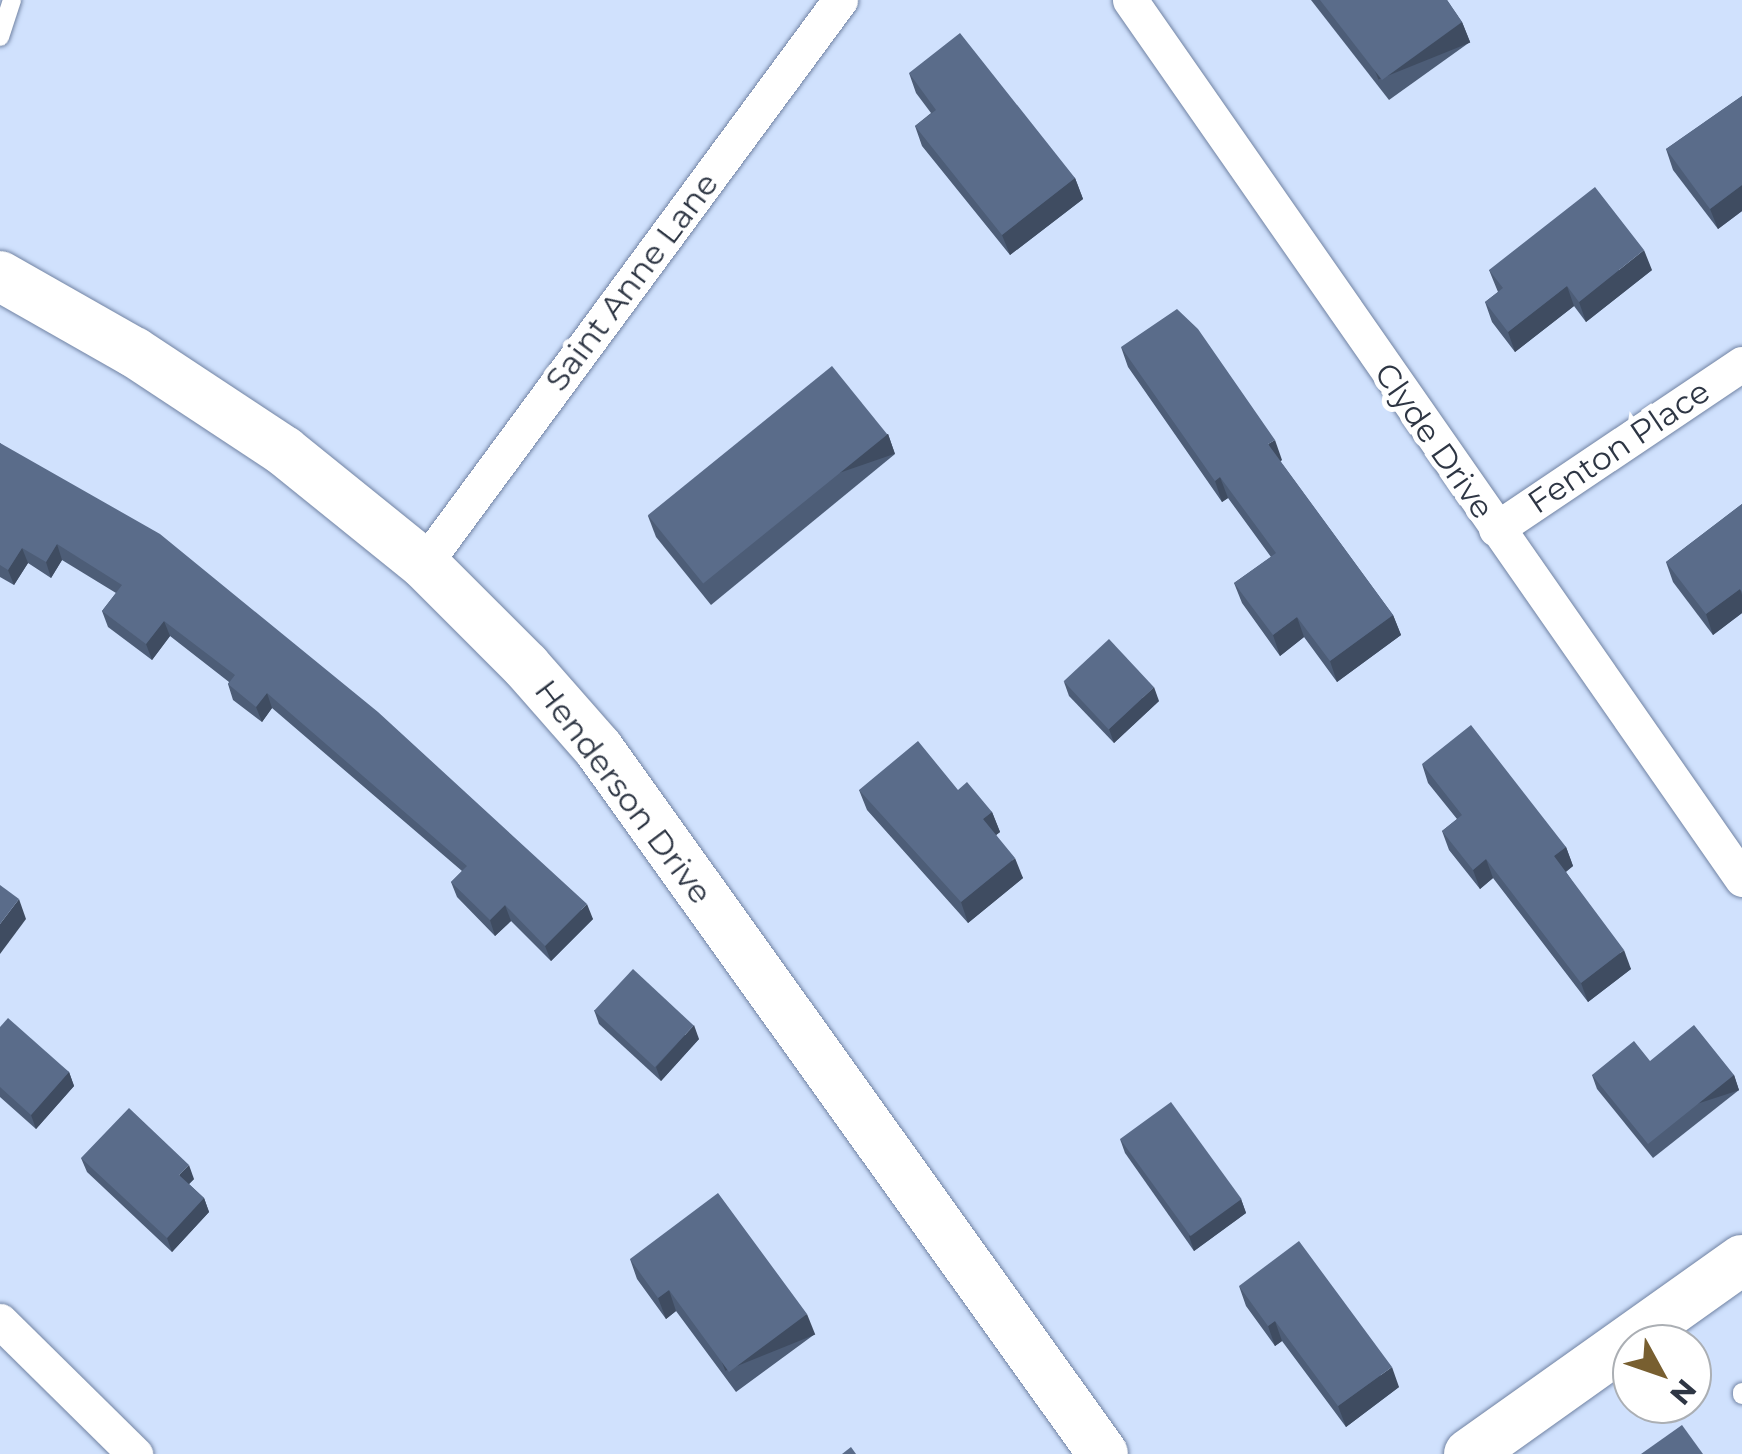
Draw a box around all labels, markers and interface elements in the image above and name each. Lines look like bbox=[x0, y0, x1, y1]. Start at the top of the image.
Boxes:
street label: Saint Anne Lane bbox=[538, 166, 726, 398]
street label: Clyde Drive bbox=[1366, 356, 1502, 526]
street label: Fenton Place bbox=[1521, 372, 1717, 522]
street label: Henderson Drive bbox=[526, 673, 720, 911]
north arrow bbox=[1612, 1324, 1712, 1424]
text: N bbox=[1663, 1372, 1704, 1412]

